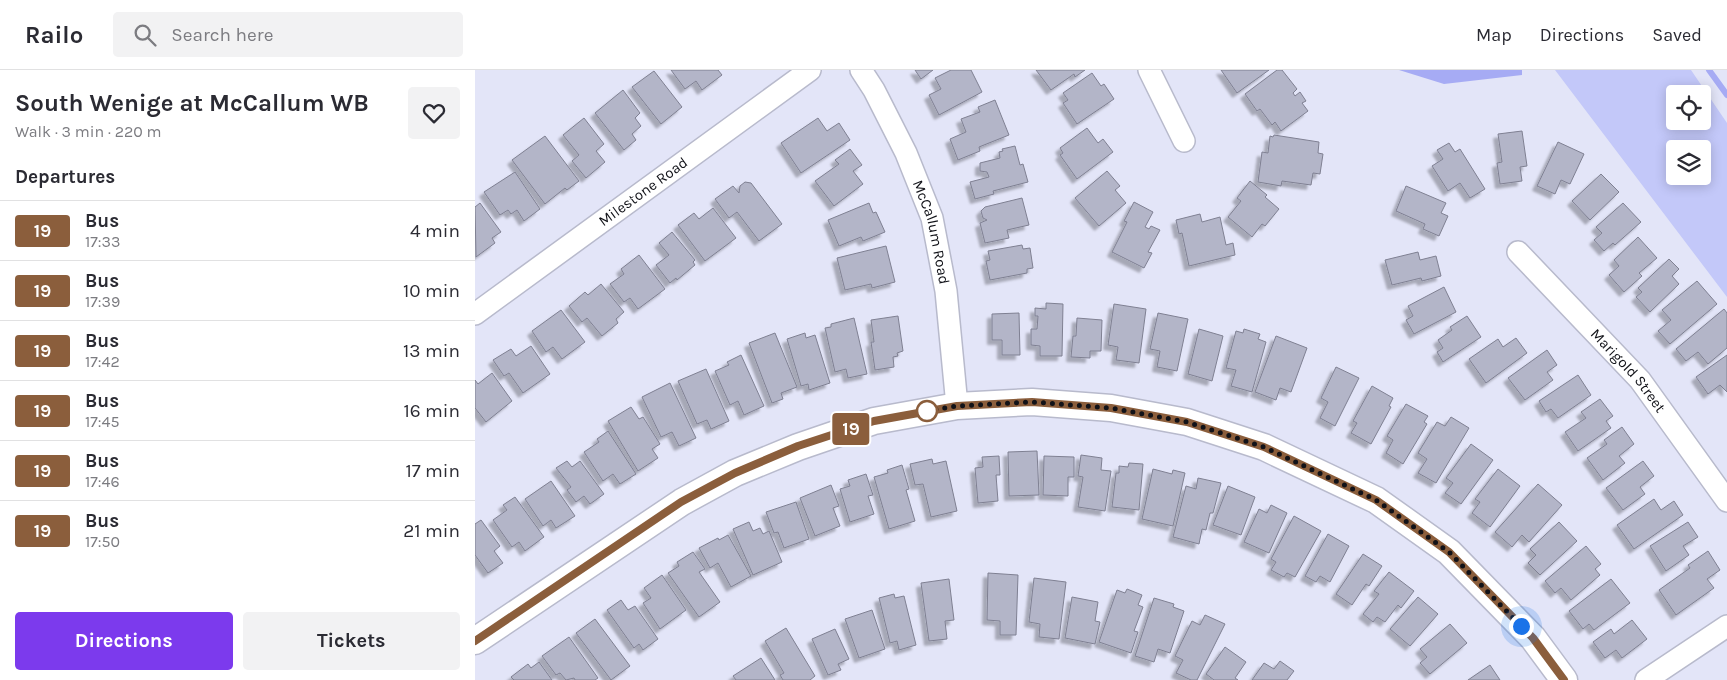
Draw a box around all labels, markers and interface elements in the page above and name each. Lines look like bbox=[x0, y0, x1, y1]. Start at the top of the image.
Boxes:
search box bbox=[113, 12, 463, 57]
text: Railo bbox=[25, 21, 83, 49]
icon: search bbox=[131, 21, 159, 49]
text: Search here bbox=[171, 24, 273, 46]
text: Map bbox=[1476, 24, 1512, 46]
text: Directions bbox=[1540, 24, 1624, 46]
text: Saved bbox=[1652, 24, 1702, 46]
map controls bbox=[1666, 85, 1711, 185]
button: locate bbox=[1666, 85, 1711, 130]
button: heart bbox=[408, 87, 460, 139]
text: South Wenige at McCallum WB bbox=[15, 89, 369, 117]
text: Walk · 3 min · 220 m bbox=[15, 122, 161, 141]
button: layers bbox=[1666, 140, 1711, 185]
street label: Milestone Road bbox=[595, 153, 691, 230]
text: Departures bbox=[15, 166, 115, 188]
street label: McCallum Road bbox=[909, 177, 954, 286]
text: Bus bbox=[85, 210, 119, 232]
text: 19 bbox=[34, 220, 51, 242]
text: 4 min bbox=[410, 220, 460, 242]
text: 17:33 bbox=[85, 232, 120, 251]
text: Bus bbox=[85, 270, 119, 292]
text: 19 bbox=[34, 280, 51, 302]
text: 10 min bbox=[403, 280, 460, 302]
text: 17:39 bbox=[85, 292, 120, 311]
street label: Marigold Street bbox=[1587, 325, 1670, 416]
text: Bus bbox=[85, 330, 119, 352]
text: 19 bbox=[34, 340, 51, 362]
text: 13 min bbox=[403, 340, 460, 362]
text: 17:42 bbox=[85, 352, 120, 371]
text: Bus bbox=[85, 390, 119, 412]
text: 19 bbox=[34, 400, 51, 422]
text: 16 min bbox=[403, 400, 460, 422]
unlabelled marker bbox=[916, 400, 938, 422]
text: 17:45 bbox=[85, 412, 119, 431]
line badge: 19 bbox=[829, 413, 873, 445]
text: 19 bbox=[842, 418, 860, 440]
text: Bus bbox=[85, 450, 119, 472]
text: 19 bbox=[34, 460, 51, 482]
text: 17 min bbox=[405, 460, 460, 482]
text: 17:46 bbox=[85, 472, 120, 491]
text: Bus bbox=[85, 510, 119, 532]
text: 19 bbox=[34, 520, 51, 542]
text: 21 min bbox=[403, 520, 460, 542]
text: 17:50 bbox=[85, 532, 120, 551]
button: Directions bbox=[15, 612, 233, 670]
button: Tickets bbox=[243, 612, 460, 670]
your location bbox=[1509, 614, 1534, 639]

